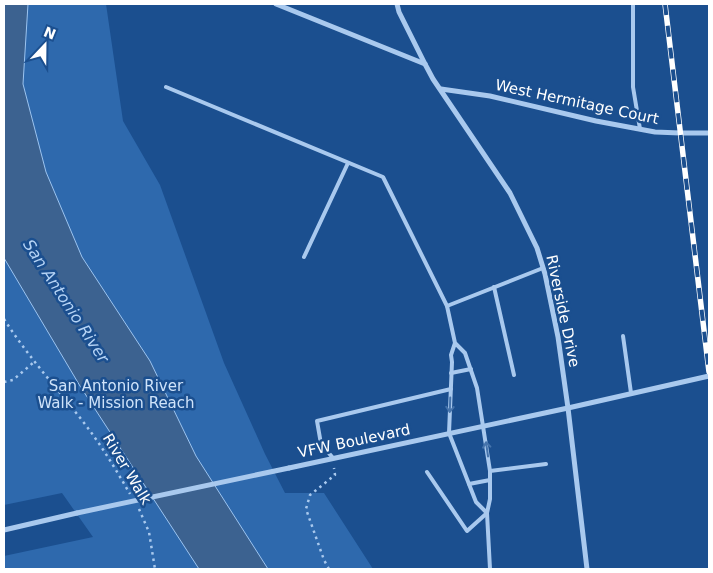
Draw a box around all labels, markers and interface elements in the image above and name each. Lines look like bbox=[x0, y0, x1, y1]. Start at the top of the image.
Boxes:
north arrow bbox=[20, 20, 70, 70]
text: N bbox=[41, 23, 58, 43]
street label: West Hermitage Court bbox=[494, 76, 660, 128]
water label: San Antonio River bbox=[19, 236, 114, 367]
street label: Riverside Drive bbox=[542, 253, 584, 369]
park label: San Antonio River Walk - Mission Reach bbox=[37, 377, 195, 412]
one-way arrow bbox=[446, 397, 455, 413]
street label: VFW Boulevard bbox=[296, 420, 412, 462]
street label: River Walk bbox=[99, 430, 155, 508]
one-way arrow bbox=[482, 442, 492, 458]

